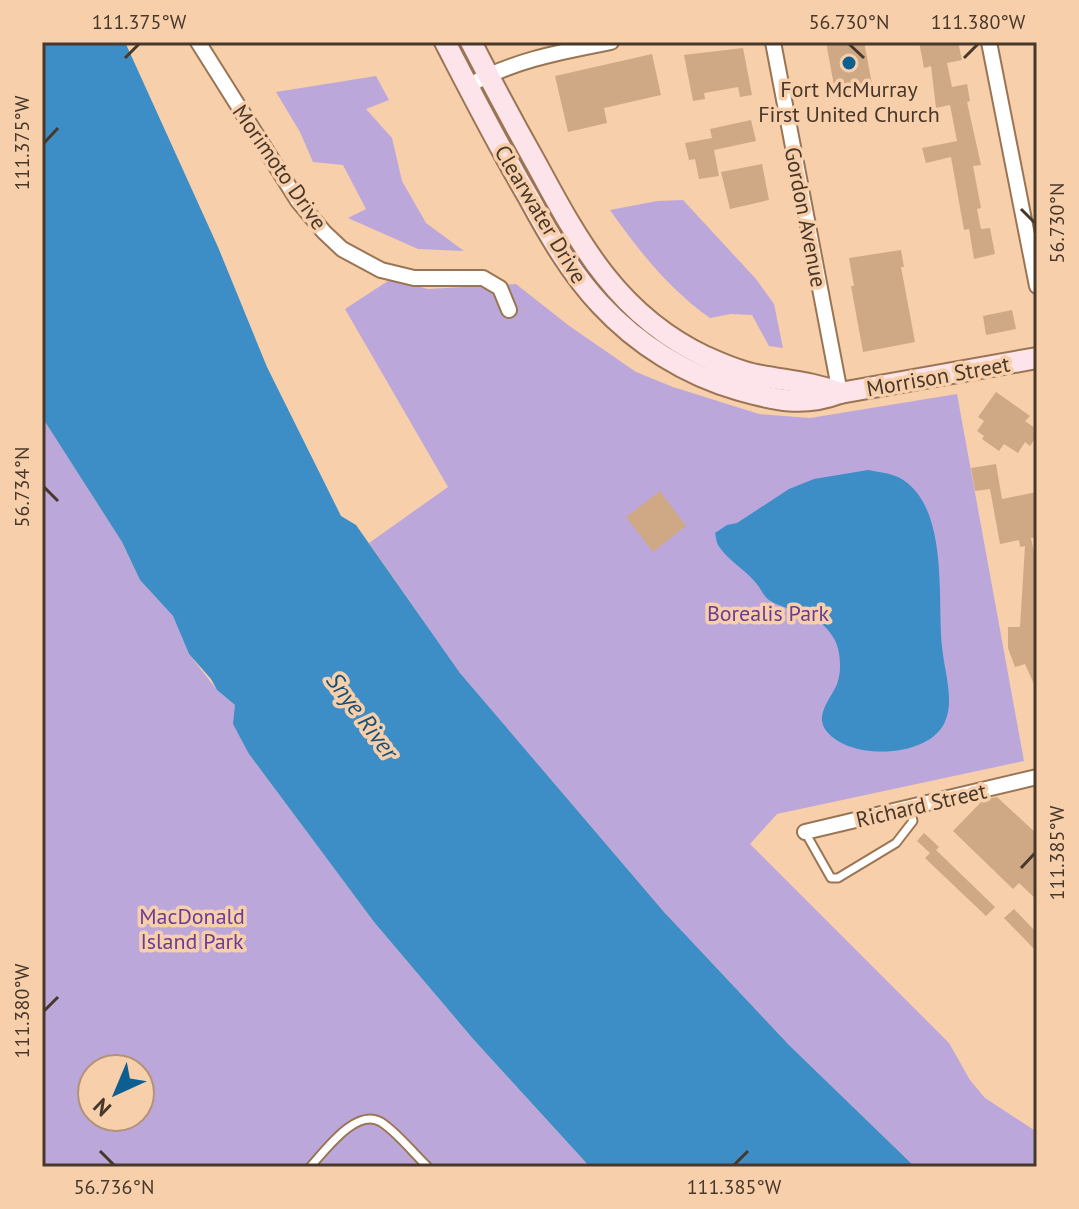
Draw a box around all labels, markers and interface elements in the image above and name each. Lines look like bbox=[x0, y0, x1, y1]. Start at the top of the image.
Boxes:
text: 111.375°W bbox=[92, 9, 187, 35]
text: 56.730°N bbox=[809, 9, 889, 35]
text: 111.380°W bbox=[931, 9, 1026, 35]
marker: Fort McMurray First United Church bbox=[840, 54, 858, 72]
place label: Fort McMurray First United Church bbox=[758, 75, 940, 128]
text: 111.375°W bbox=[9, 95, 35, 190]
street label: Morimoto Drive bbox=[227, 99, 333, 235]
street label: Clearwater Drive bbox=[489, 140, 593, 288]
street label: Gordon Avenue bbox=[779, 144, 833, 290]
text: 56.730°N bbox=[1044, 183, 1070, 263]
street label: Morrison Street bbox=[864, 350, 1012, 402]
text: 56.734°N bbox=[9, 447, 35, 527]
park label: Borealis Park bbox=[707, 599, 830, 627]
water label: Snye River bbox=[320, 666, 406, 767]
street label: Richard Street bbox=[853, 776, 990, 834]
text: 111.385°W bbox=[1044, 805, 1070, 900]
park label: MacDonald Island Park bbox=[139, 902, 245, 955]
text: 111.380°W bbox=[9, 963, 35, 1058]
north arrow bbox=[76, 1053, 156, 1133]
text: N bbox=[87, 1092, 117, 1122]
text: 56.736°N bbox=[74, 1174, 154, 1200]
text: 111.385°W bbox=[687, 1174, 782, 1200]

